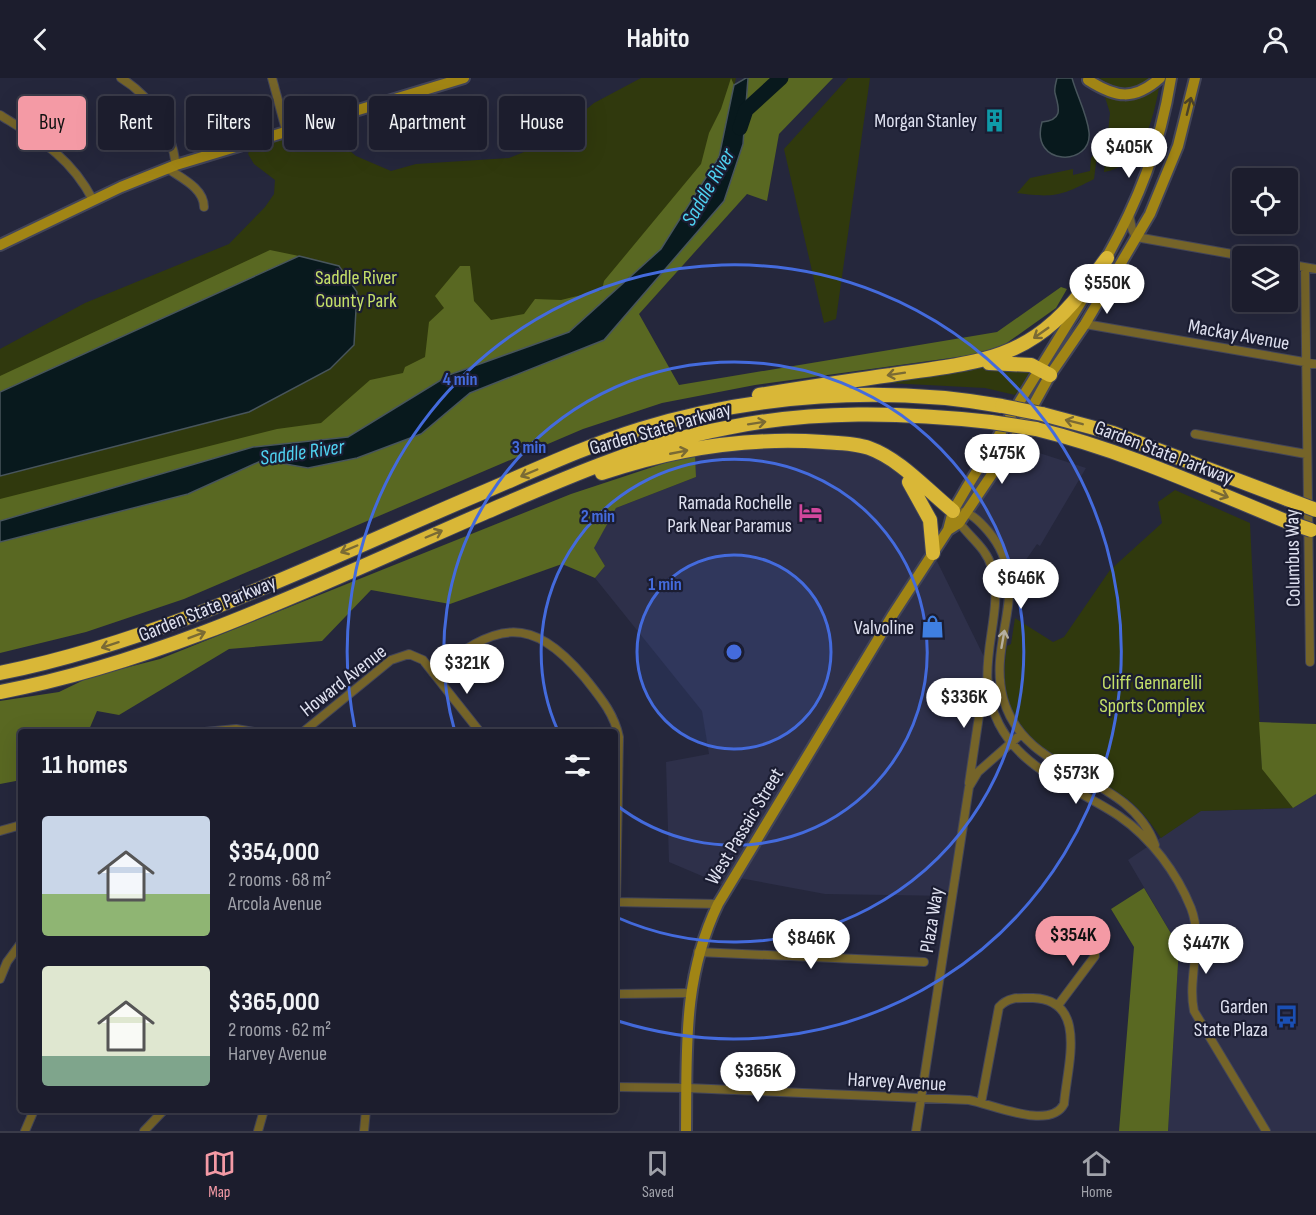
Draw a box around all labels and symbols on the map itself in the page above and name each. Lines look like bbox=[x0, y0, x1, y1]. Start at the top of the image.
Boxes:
one-way arrow bbox=[1184, 97, 1196, 116]
building icon: Morgan Stanley bbox=[982, 107, 1008, 133]
place label: Morgan Stanley bbox=[874, 109, 977, 133]
pin: $405K bbox=[1087, 128, 1171, 179]
water label: Saddle River bbox=[676, 143, 741, 230]
pin: $550K bbox=[1065, 264, 1149, 315]
park label: Saddle River County Park bbox=[315, 266, 397, 313]
street label: Mackay Avenue bbox=[1186, 314, 1291, 356]
one-way arrow bbox=[1033, 327, 1049, 339]
text: 4 min bbox=[443, 369, 477, 390]
one-way arrow bbox=[886, 369, 906, 380]
street label: Garden State Parkway bbox=[587, 397, 734, 461]
one-way arrow bbox=[1065, 415, 1084, 427]
street label: Garden State Parkway bbox=[1091, 416, 1236, 490]
one-way arrow bbox=[747, 417, 766, 428]
water label: Saddle River bbox=[258, 434, 347, 471]
pin: $475K bbox=[960, 434, 1044, 485]
text: 3 min bbox=[512, 437, 546, 458]
one-way arrow bbox=[669, 446, 689, 457]
one-way arrow bbox=[520, 468, 538, 479]
one-way arrow bbox=[1210, 489, 1229, 500]
place label: Ramada Rochelle Park Near Paramus bbox=[667, 491, 792, 538]
hotel icon: Ramada Rochelle Park Near Paramus bbox=[797, 500, 823, 526]
text: 2 min bbox=[581, 506, 615, 527]
street label: Columbus Way bbox=[1280, 509, 1306, 607]
one-way arrow bbox=[425, 528, 443, 539]
one-way arrow bbox=[341, 544, 359, 555]
pin: $646K bbox=[979, 559, 1063, 610]
street label: Garden State Parkway bbox=[135, 570, 280, 647]
text: 1 min bbox=[648, 574, 682, 595]
shop icon: Valvoline bbox=[919, 614, 945, 640]
place label: Valvoline bbox=[854, 616, 914, 640]
one-way arrow bbox=[187, 629, 206, 640]
one-way arrow bbox=[998, 630, 1009, 650]
one-way arrow bbox=[101, 640, 120, 651]
street label: Howard Avenue bbox=[296, 640, 392, 722]
centre of rings bbox=[724, 642, 744, 662]
pin: $321K bbox=[425, 644, 509, 695]
park label: Cliff Gennarelli Sports Complex bbox=[1099, 671, 1205, 718]
pin: $336K bbox=[922, 678, 1006, 729]
pin: $573K bbox=[1034, 754, 1118, 805]
street label: West Passaic Street bbox=[701, 764, 789, 889]
street label: Plaza Way bbox=[915, 886, 949, 954]
pin: $354K bbox=[1031, 916, 1115, 967]
pin: $846K bbox=[769, 919, 853, 970]
pin: $447K bbox=[1164, 924, 1248, 975]
place label: Garden State Plaza bbox=[1194, 995, 1268, 1042]
bus stop icon: Garden State Plaza bbox=[1273, 1004, 1299, 1030]
pin: $365K bbox=[716, 1052, 800, 1103]
street label: Harvey Avenue bbox=[847, 1067, 947, 1097]

